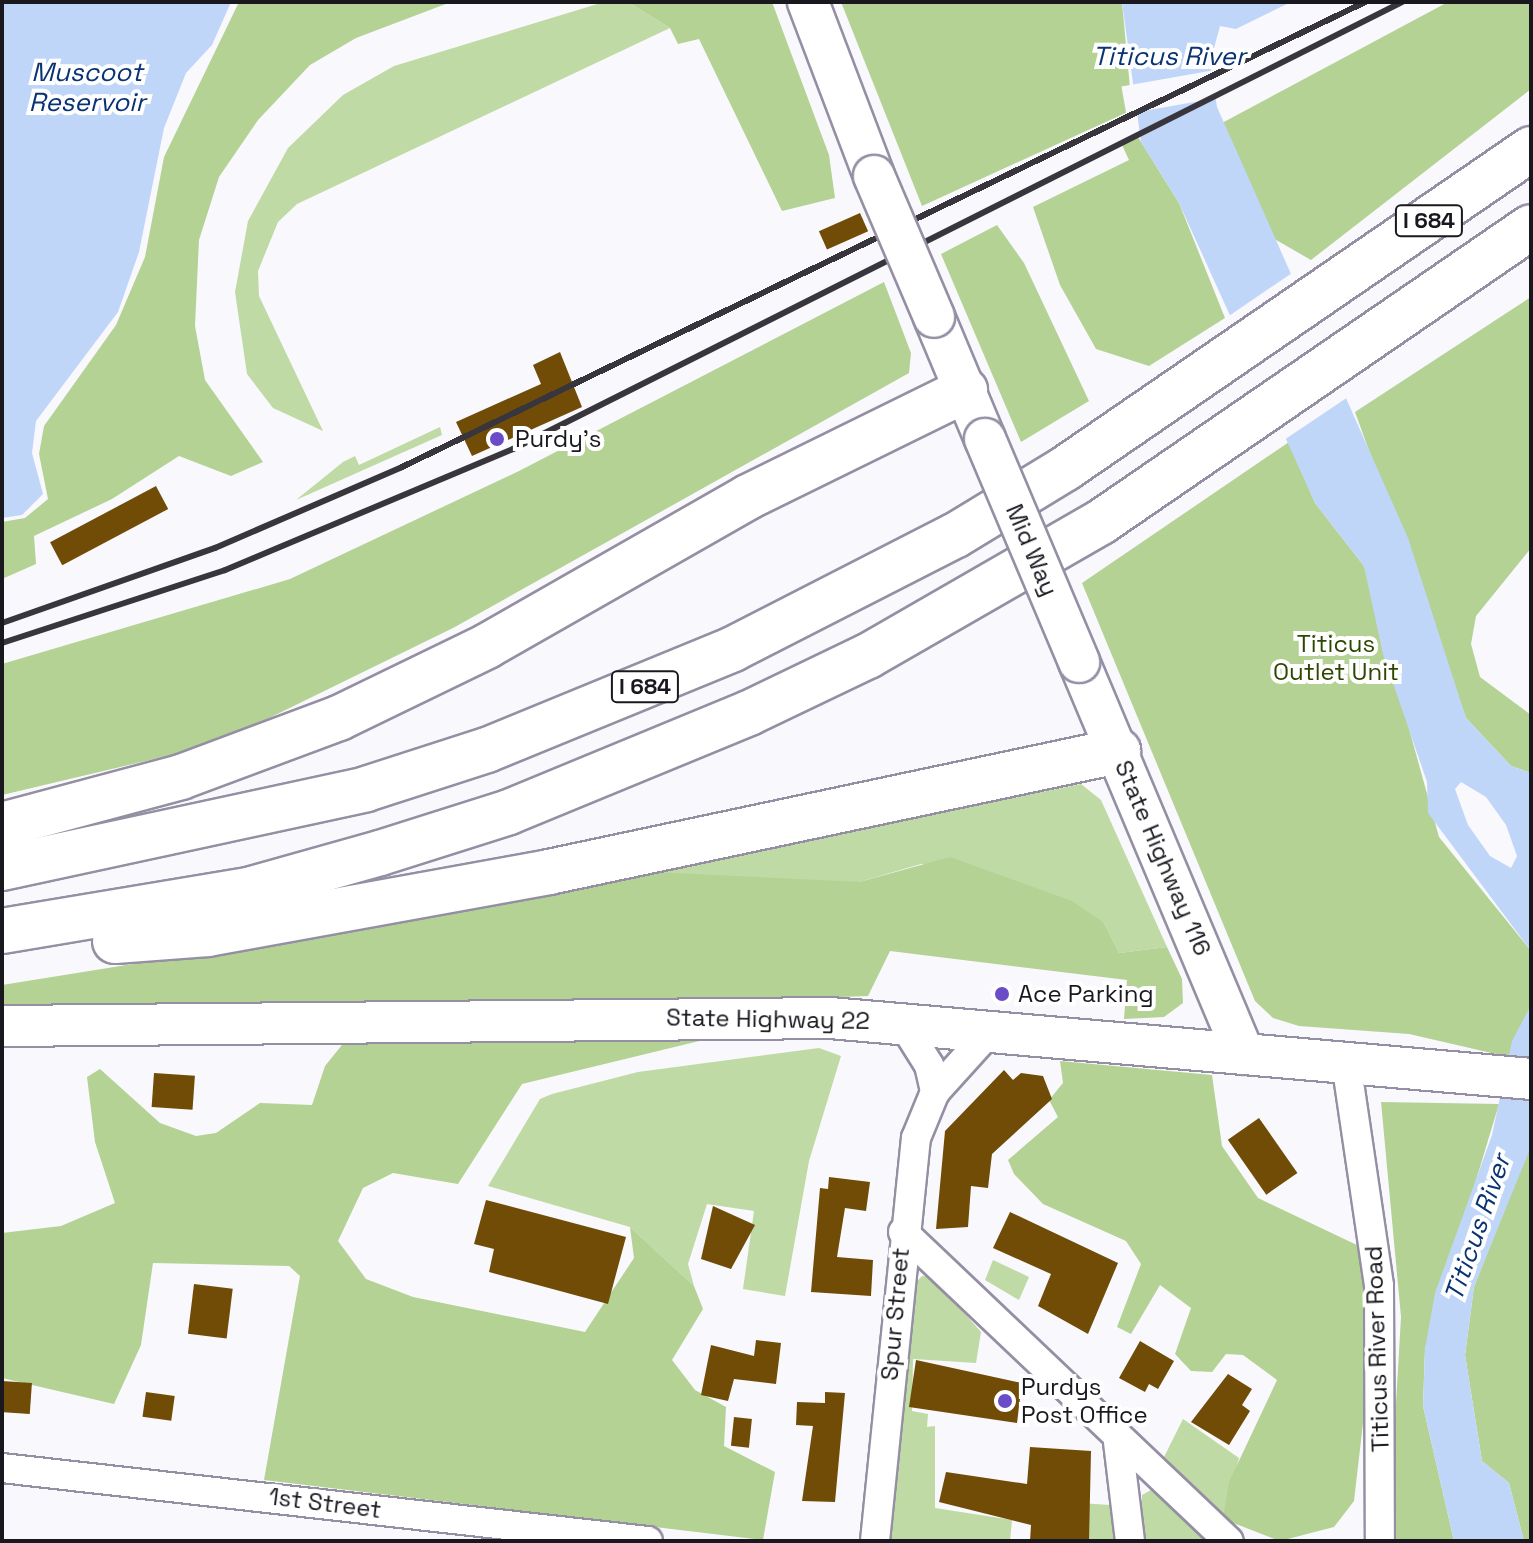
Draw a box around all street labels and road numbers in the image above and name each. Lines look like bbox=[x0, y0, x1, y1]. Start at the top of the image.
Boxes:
road number: I 684 bbox=[1393, 203, 1465, 239]
street label: Mid Way bbox=[1000, 500, 1064, 600]
road number: I 684 bbox=[609, 669, 681, 705]
street label: State Highway 116 bbox=[1109, 756, 1217, 960]
street label: State Highway 22 bbox=[666, 1003, 870, 1035]
street label: Titicus River Road bbox=[1359, 1245, 1395, 1453]
street label: Spur Street bbox=[875, 1246, 915, 1382]
street label: 1st Street bbox=[267, 1482, 383, 1524]

